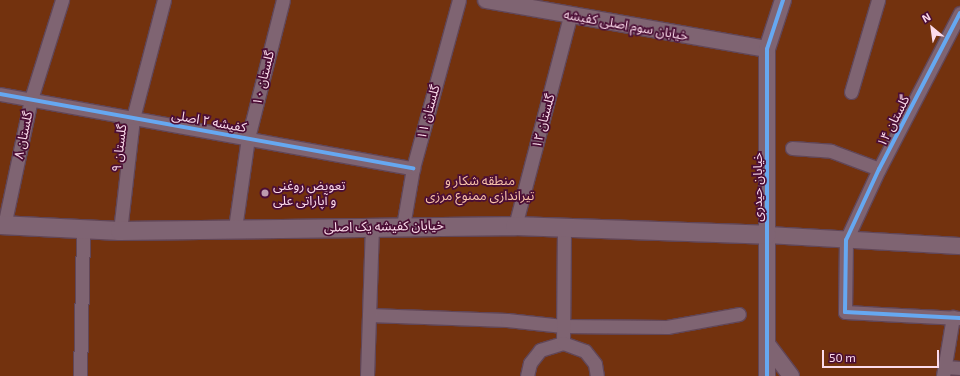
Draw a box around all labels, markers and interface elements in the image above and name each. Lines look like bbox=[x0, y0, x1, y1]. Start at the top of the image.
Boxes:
street label: خیابان سوم اصلی کفیشه bbox=[563, 6, 689, 44]
north arrow bbox=[912, 8, 952, 48]
text: N bbox=[919, 9, 933, 25]
street label: گلستان ۱۰ bbox=[249, 49, 277, 107]
street label: گلستان ۱۱ bbox=[413, 83, 443, 141]
street label: گلستان ۱۲ bbox=[528, 92, 558, 150]
street label: گلستان ۱۴ bbox=[873, 93, 913, 149]
street label: کفیشه ۲ اصلی bbox=[170, 107, 248, 135]
street label: گلستان ۸ bbox=[10, 110, 36, 160]
street label: گلستان ۹ bbox=[108, 123, 130, 173]
street label: خیابان حیدری bbox=[749, 152, 765, 222]
park label: منطقه شکار و تیراندازی ممنوع مرزی bbox=[426, 173, 534, 204]
place label: تعویض روغنی و آپاراتی علی bbox=[273, 178, 345, 209]
marker: تعویض روغنی و آپاراتی علی bbox=[260, 188, 270, 198]
street label: خیابان کفیشه یک اصلی bbox=[324, 217, 444, 235]
scale bar bbox=[824, 342, 941, 368]
text: 50 m bbox=[829, 350, 856, 364]

